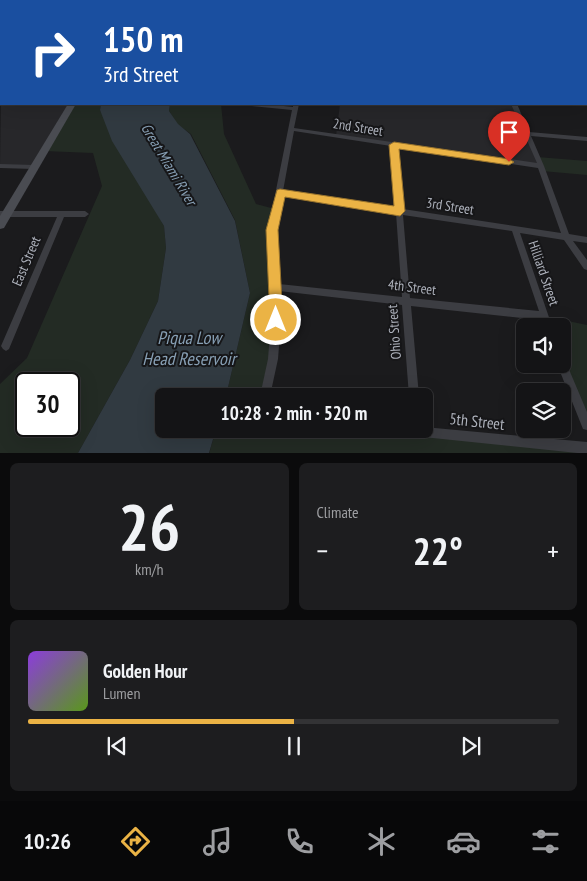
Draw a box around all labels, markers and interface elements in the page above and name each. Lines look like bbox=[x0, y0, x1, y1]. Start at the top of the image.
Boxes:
text: 150 m bbox=[103, 16, 184, 62]
icon: right bbox=[20, 20, 85, 85]
text: 3rd Street bbox=[103, 60, 179, 88]
pin bbox=[488, 111, 530, 162]
street label: 2nd Street bbox=[332, 114, 384, 140]
icon: arrive bbox=[495, 118, 523, 146]
water label: Great Miami River bbox=[137, 119, 202, 210]
street label: 3rd Street bbox=[425, 193, 475, 219]
street label: East Street bbox=[8, 233, 45, 289]
street label: Hilliard Street bbox=[524, 238, 564, 308]
street label: 4th Street bbox=[387, 275, 437, 299]
position arrow bbox=[249, 293, 301, 345]
street label: Ohio Street bbox=[383, 304, 405, 360]
map controls bbox=[516, 318, 571, 438]
button: sound bbox=[516, 318, 571, 373]
water label: Piqua Low Head Reservoir bbox=[142, 326, 239, 370]
speed limit sign: 30 bbox=[15, 372, 80, 437]
button: layers bbox=[516, 383, 571, 438]
text: 10:28 · 2 min · 520 m bbox=[221, 401, 367, 425]
street label: 5th Street bbox=[449, 408, 506, 434]
text: 26 bbox=[118, 484, 180, 568]
text: Climate bbox=[317, 502, 359, 522]
text: 22° bbox=[413, 526, 463, 575]
text: − bbox=[317, 532, 328, 569]
text: + bbox=[547, 532, 559, 569]
text: km/h bbox=[135, 559, 163, 579]
text: Golden Hour bbox=[103, 659, 187, 683]
text: Lumen bbox=[103, 683, 140, 703]
icon: previous bbox=[103, 732, 131, 760]
icon: pause bbox=[280, 732, 308, 760]
icon: next bbox=[457, 732, 485, 760]
icon: directions bbox=[118, 824, 153, 859]
icon: music bbox=[200, 824, 235, 859]
icon: phone bbox=[282, 824, 317, 859]
icon: climate bbox=[364, 824, 399, 859]
icon: car bbox=[446, 824, 481, 859]
icon: filters bbox=[528, 824, 563, 859]
text: 10:26 bbox=[24, 827, 71, 855]

